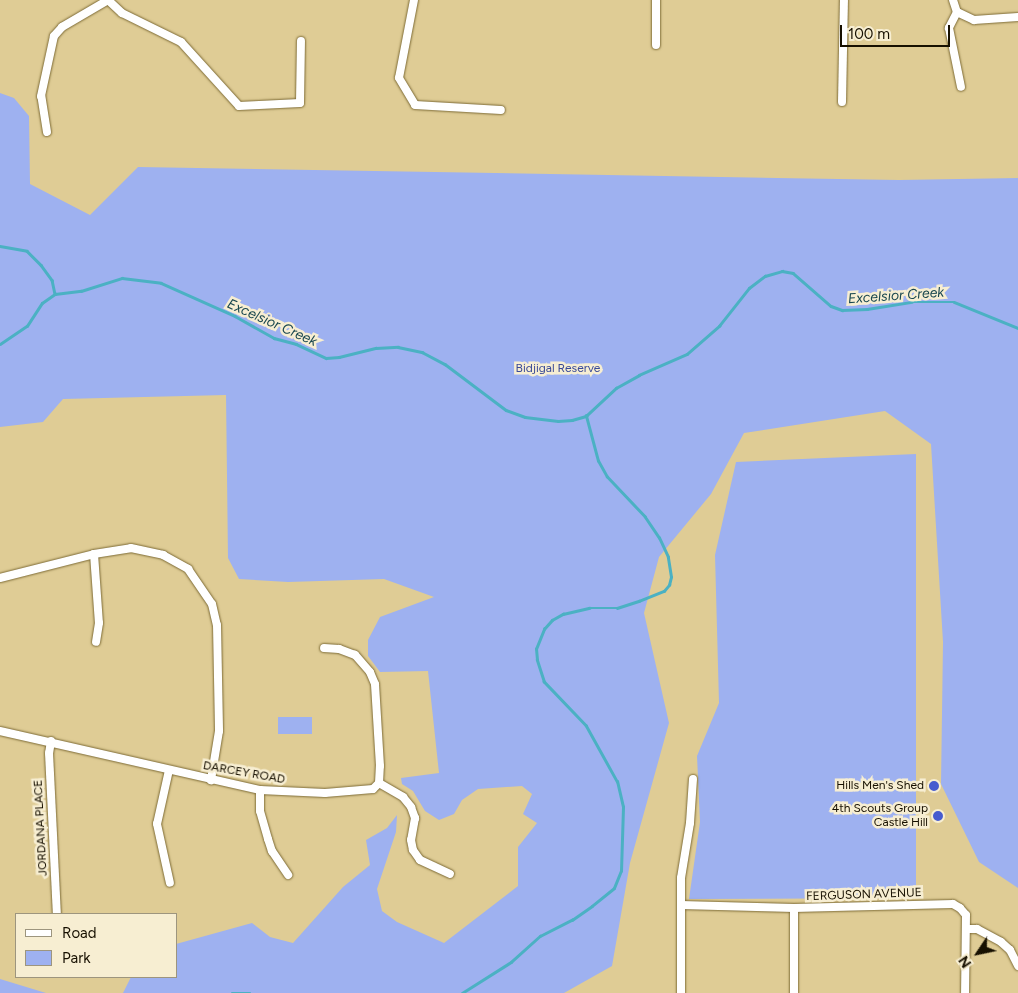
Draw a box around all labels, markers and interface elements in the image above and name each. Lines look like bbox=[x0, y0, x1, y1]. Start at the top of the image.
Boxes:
scale bar bbox=[843, 15, 953, 47]
text: 100 m bbox=[848, 25, 890, 43]
water label: Excelsior Creek bbox=[847, 284, 945, 308]
water label: Excelsior Creek bbox=[225, 296, 319, 350]
park label: Bidjigal Reserve bbox=[516, 362, 600, 376]
street label: DARCEY ROAD bbox=[202, 759, 286, 787]
street label: JORDANA PLACE bbox=[31, 779, 51, 877]
place label: Hills Men's Shed bbox=[836, 779, 924, 793]
marker: Hills Men's Shed bbox=[928, 780, 940, 792]
place label: 4th Scouts Group Castle Hill bbox=[832, 802, 928, 830]
marker: 4th Scouts Group Castle Hill bbox=[932, 810, 944, 822]
street label: FERGUSON AVENUE bbox=[806, 886, 922, 904]
legend bbox=[15, 913, 178, 978]
text: Road bbox=[62, 924, 97, 942]
north arrow bbox=[953, 928, 1003, 978]
text: Park bbox=[62, 949, 91, 967]
text: N bbox=[955, 952, 975, 971]

